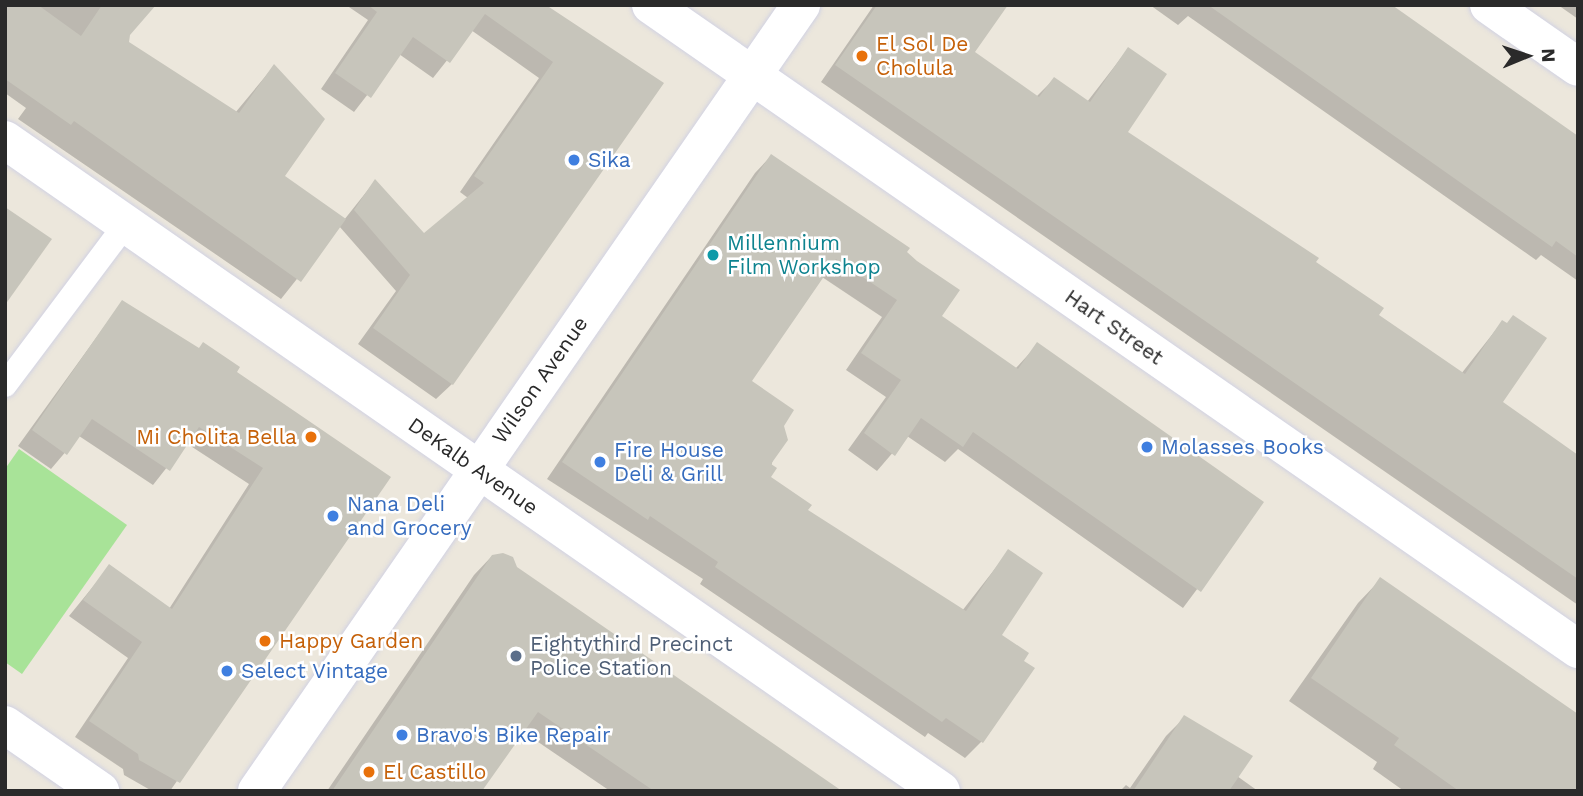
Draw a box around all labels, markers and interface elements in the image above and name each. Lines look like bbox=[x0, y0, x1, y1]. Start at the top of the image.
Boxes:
north arrow bbox=[1492, 21, 1562, 91]
place label: El Sol De Cholula bbox=[876, 31, 970, 81]
marker: El Sol De Cholula bbox=[854, 48, 870, 64]
text: N bbox=[1537, 48, 1560, 63]
place label: Sika bbox=[588, 147, 631, 173]
marker: Sika bbox=[566, 152, 582, 168]
place label: Millennium Film Workshop bbox=[727, 230, 881, 280]
marker: Millennium Film Workshop bbox=[705, 247, 721, 263]
street label: Hart Street bbox=[1060, 284, 1168, 370]
street label: Wilson Avenue bbox=[487, 311, 593, 449]
street label: DeKalb Avenue bbox=[403, 412, 543, 520]
place label: Mi Cholita Bella bbox=[136, 424, 297, 450]
marker: Mi Cholita Bella bbox=[303, 429, 319, 445]
place label: Molasses Books bbox=[1161, 434, 1324, 460]
place label: Fire House Deli & Grill bbox=[614, 437, 724, 487]
marker: Molasses Books bbox=[1139, 439, 1155, 455]
marker: Fire House Deli & Grill bbox=[592, 454, 608, 470]
place label: Nana Deli and Grocery bbox=[347, 491, 472, 541]
marker: Nana Deli and Grocery bbox=[325, 508, 341, 524]
place label: Happy Garden bbox=[279, 628, 424, 654]
place label: Eightythird Precinct Police Station bbox=[530, 631, 733, 681]
marker: Happy Garden bbox=[257, 633, 273, 649]
marker: Eightythird Precinct Police Station bbox=[508, 648, 524, 664]
place label: Select Vintage bbox=[241, 658, 389, 684]
marker: Select Vintage bbox=[219, 663, 235, 679]
place label: Bravo's Bike Repair bbox=[416, 722, 611, 748]
marker: Bravo's Bike Repair bbox=[394, 727, 410, 743]
place label: El Castillo bbox=[383, 759, 487, 785]
marker: El Castillo bbox=[361, 764, 377, 780]

